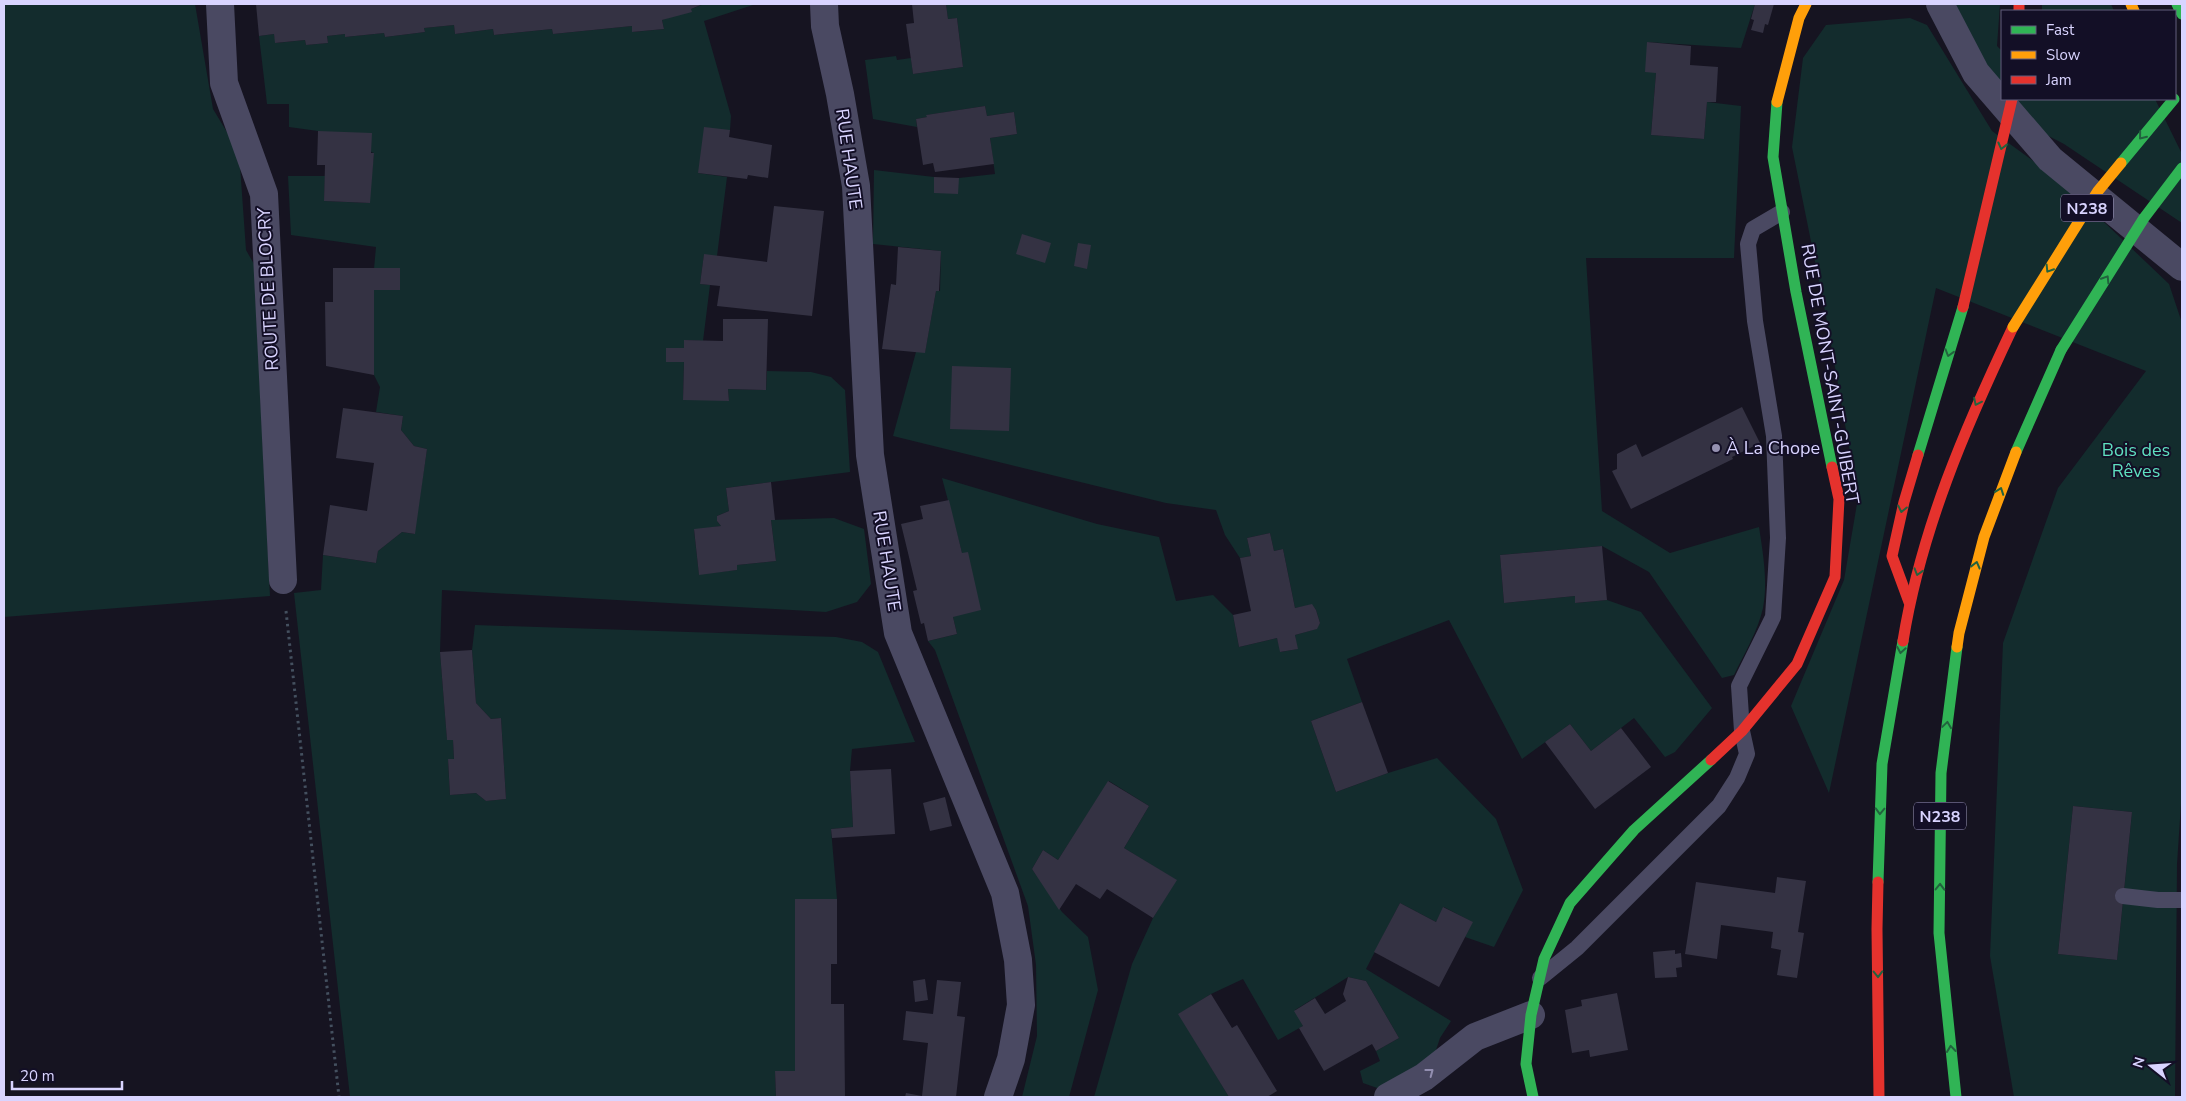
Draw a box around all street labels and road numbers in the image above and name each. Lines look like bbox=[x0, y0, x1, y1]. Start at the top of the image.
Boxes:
street label: RUE HAUTE bbox=[830, 107, 868, 211]
road number: N238 bbox=[2061, 194, 2113, 222]
street label: ROUTE DE BLOCRY bbox=[252, 207, 284, 371]
street label: RUE DE MONT-SAINT-GUIBERT bbox=[1795, 242, 1865, 506]
street label: RUE HAUTE bbox=[867, 509, 907, 613]
road number: N238 bbox=[1914, 802, 1966, 829]

